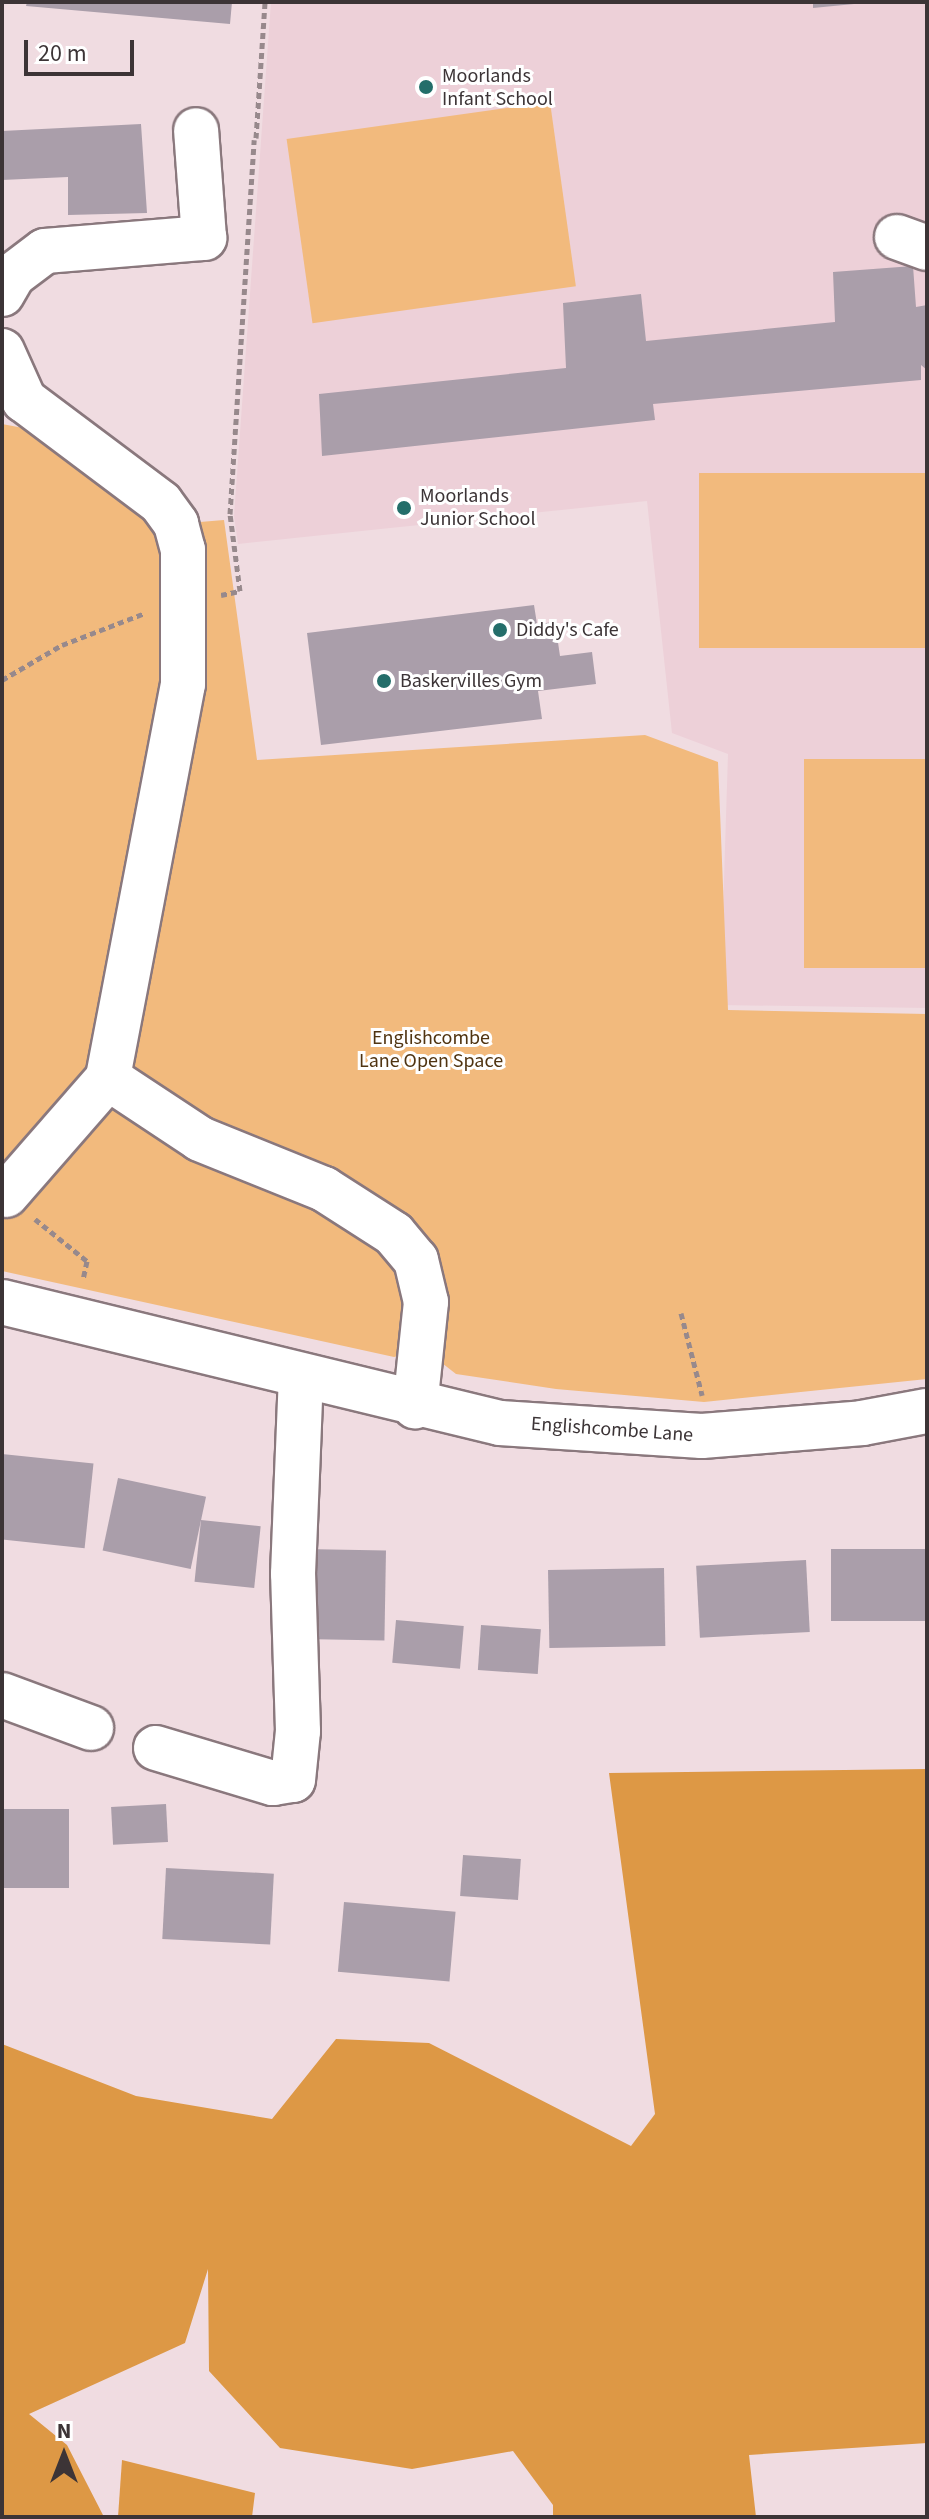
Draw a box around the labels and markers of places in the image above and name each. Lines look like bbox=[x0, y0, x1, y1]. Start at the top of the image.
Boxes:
place label: Moorlands Infant School bbox=[442, 64, 553, 111]
marker: Moorlands Infant School bbox=[417, 78, 435, 96]
place label: Moorlands Junior School bbox=[420, 484, 536, 531]
marker: Moorlands Junior School bbox=[395, 499, 413, 517]
place label: Diddy's Cafe bbox=[516, 618, 619, 642]
marker: Diddy's Cafe bbox=[491, 621, 509, 639]
place label: Baskervilles Gym bbox=[400, 669, 542, 693]
marker: Baskervilles Gym bbox=[375, 672, 393, 690]

